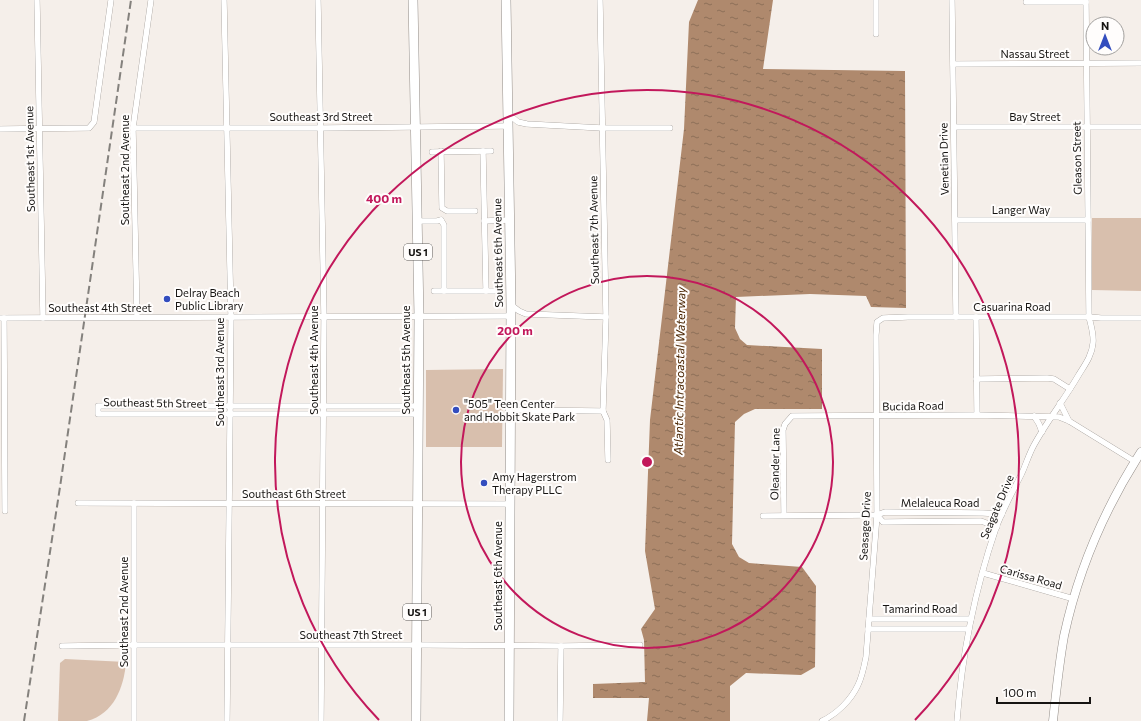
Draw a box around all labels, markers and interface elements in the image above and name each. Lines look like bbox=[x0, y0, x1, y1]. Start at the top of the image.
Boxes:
north arrow bbox=[1085, 16, 1125, 56]
text: N bbox=[1101, 19, 1109, 32]
street label: Nassau Street bbox=[1000, 47, 1070, 60]
street label: Southeast 1st Avenue bbox=[22, 106, 37, 212]
street label: Southeast 3rd Street bbox=[269, 110, 373, 123]
street label: Bay Street bbox=[1009, 110, 1061, 123]
street label: Southeast 2nd Avenue bbox=[118, 114, 131, 225]
street label: Gleason Street bbox=[1069, 121, 1084, 195]
street label: Venetian Drive bbox=[936, 122, 951, 195]
street label: Southeast 7th Avenue bbox=[586, 175, 601, 284]
text: 400 m bbox=[366, 191, 402, 205]
street label: Southeast 6th Avenue bbox=[490, 198, 505, 308]
street label: Langer Way bbox=[992, 203, 1051, 216]
road number: US 1 bbox=[404, 244, 432, 260]
place label: Delray Beach Public Library bbox=[175, 286, 244, 312]
water label: Atlantic Intracoastal Waterway bbox=[671, 286, 687, 456]
marker: Delray Beach Public Library bbox=[162, 294, 172, 304]
street label: Casuarina Road bbox=[973, 300, 1051, 313]
street label: Southeast 4th Street bbox=[48, 301, 152, 314]
street label: Southeast 4th Avenue bbox=[307, 305, 320, 415]
street label: Southeast 5th Avenue bbox=[399, 305, 412, 415]
street label: Southeast 3rd Avenue bbox=[213, 317, 226, 426]
text: 200 m bbox=[497, 323, 533, 337]
street label: Southeast 5th Street bbox=[103, 395, 207, 410]
place label: "505" Teen Center and Hobbit Skate Park bbox=[464, 397, 575, 423]
street label: Bucida Road bbox=[882, 398, 944, 413]
marker: "505" Teen Center and Hobbit Skate Park bbox=[451, 405, 461, 415]
street label: Oleander Lane bbox=[767, 427, 782, 500]
centre of rings bbox=[640, 455, 654, 469]
place label: Amy Hagerstrom Therapy PLLC bbox=[492, 470, 577, 496]
street label: Seagate Drive bbox=[977, 473, 1016, 541]
marker: Amy Hagerstrom Therapy PLLC bbox=[479, 478, 489, 488]
street label: Southeast 6th Street bbox=[242, 487, 346, 500]
street label: Seasage Drive bbox=[856, 491, 873, 561]
street label: Melaleuca Road bbox=[901, 496, 979, 509]
street label: Southeast 6th Avenue bbox=[491, 521, 504, 631]
street label: Southeast 2nd Avenue bbox=[117, 556, 130, 667]
street label: Carissa Road bbox=[999, 561, 1064, 592]
street label: Tamarind Road bbox=[883, 602, 957, 615]
road number: US 1 bbox=[403, 604, 431, 620]
street label: Southeast 7th Street bbox=[300, 628, 403, 641]
scale bar bbox=[997, 679, 1090, 705]
text: 100 m bbox=[1003, 685, 1037, 699]

